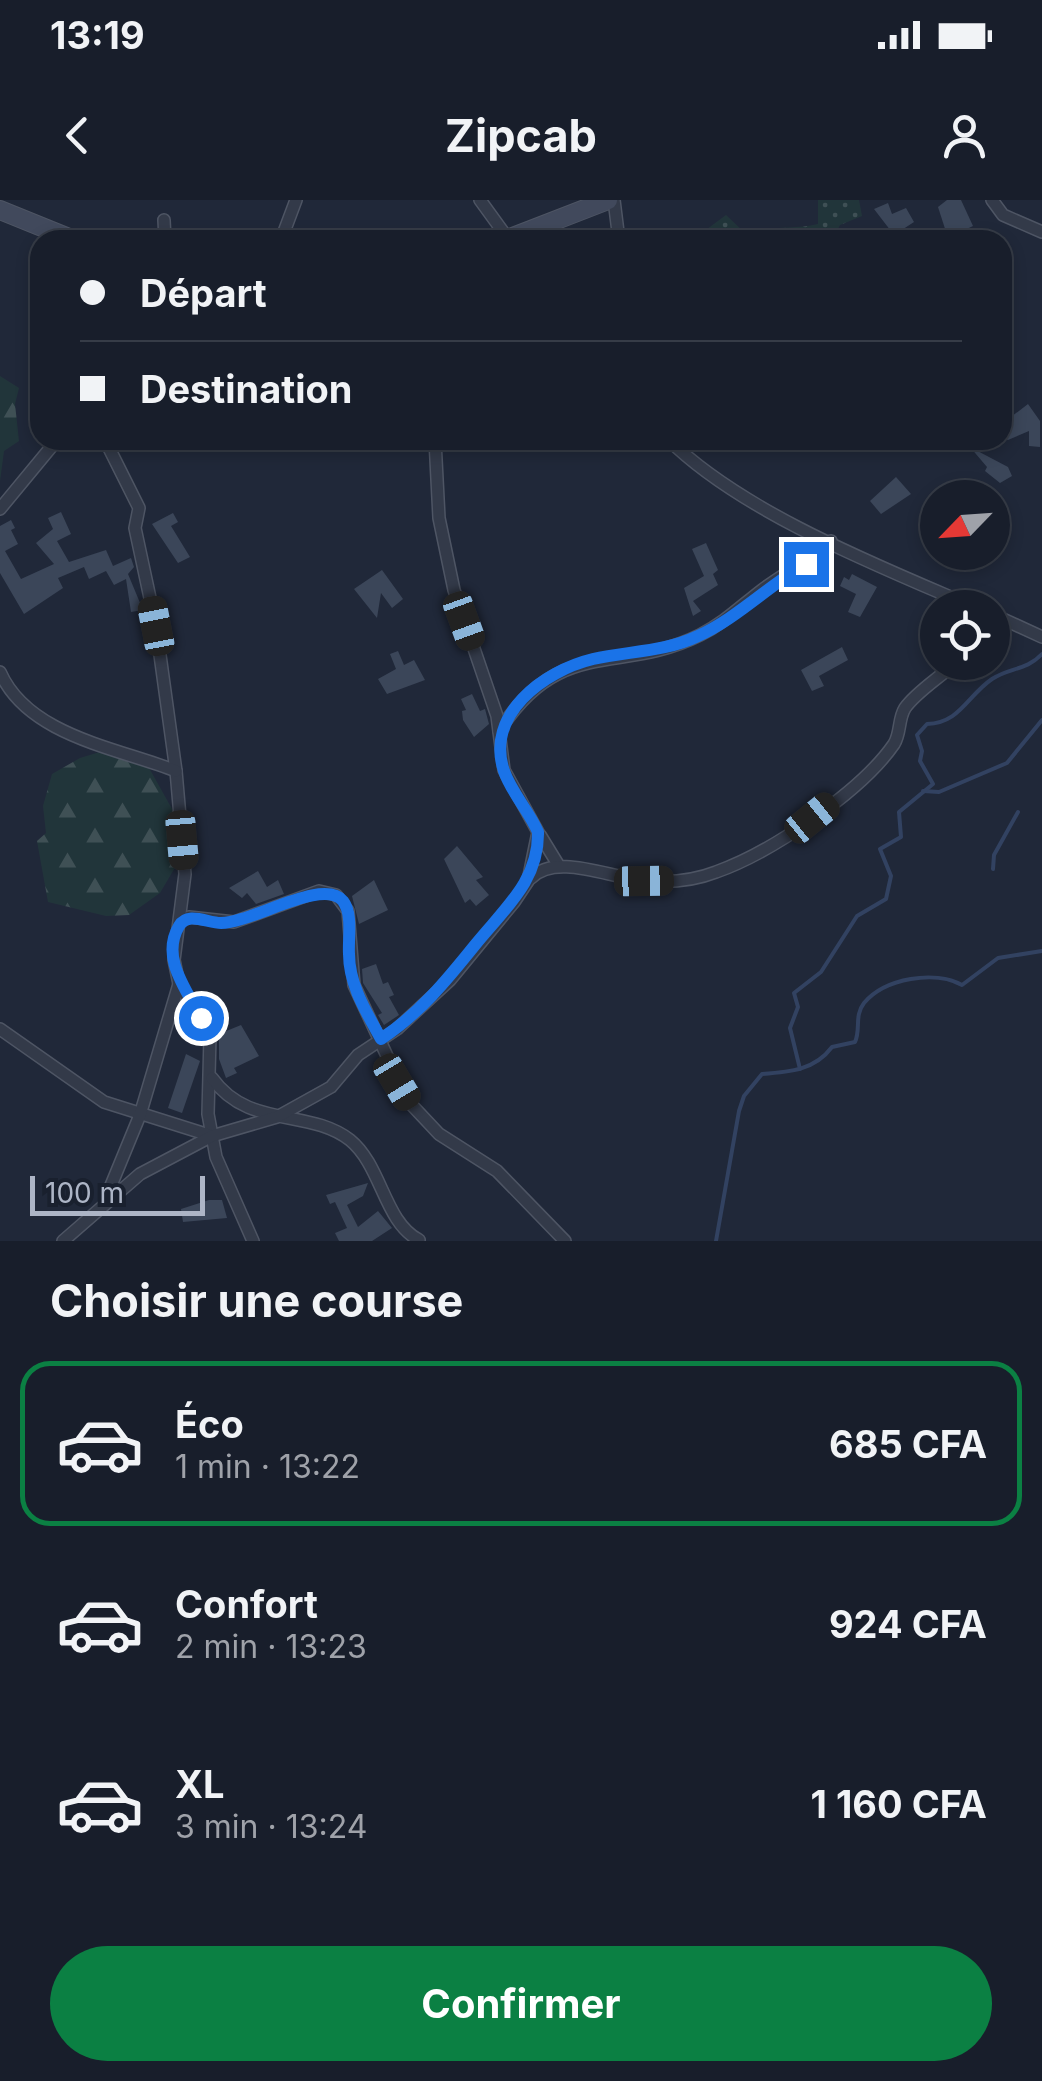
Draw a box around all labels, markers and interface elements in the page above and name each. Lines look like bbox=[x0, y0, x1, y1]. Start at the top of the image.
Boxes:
text: 13:19 bbox=[50, 12, 145, 58]
icon: back bbox=[50, 108, 105, 163]
text: Zipcab bbox=[445, 108, 597, 163]
icon: person bbox=[937, 108, 992, 163]
text: Départ bbox=[140, 270, 267, 316]
text: Destination bbox=[140, 366, 352, 412]
north arrow bbox=[920, 480, 1010, 570]
map controls bbox=[920, 480, 1010, 680]
route end bbox=[784, 542, 829, 587]
car bbox=[440, 588, 488, 654]
button: locate bbox=[920, 590, 1010, 680]
car bbox=[136, 594, 176, 658]
car bbox=[779, 787, 845, 849]
car bbox=[164, 809, 200, 871]
car bbox=[614, 865, 674, 897]
route start bbox=[179, 996, 224, 1041]
car bbox=[369, 1049, 425, 1115]
scale bar bbox=[30, 1171, 205, 1216]
text: 100 m bbox=[45, 1176, 124, 1210]
text: Choisir une course bbox=[50, 1273, 463, 1328]
icon: car bbox=[55, 1399, 145, 1489]
text: Éco bbox=[175, 1401, 244, 1447]
text: 685 CFA bbox=[829, 1421, 987, 1467]
text: 1 min · 13:22 bbox=[175, 1447, 360, 1486]
icon: car bbox=[55, 1579, 145, 1669]
text: Confort bbox=[175, 1581, 318, 1627]
text: 924 CFA bbox=[829, 1601, 987, 1647]
text: 2 min · 13:23 bbox=[175, 1627, 367, 1666]
icon: car bbox=[55, 1759, 145, 1849]
text: XL bbox=[175, 1761, 225, 1807]
text: 1 160 CFA bbox=[811, 1781, 987, 1827]
text: 3 min · 13:24 bbox=[175, 1807, 367, 1846]
button: Confirmer bbox=[50, 1946, 992, 2061]

